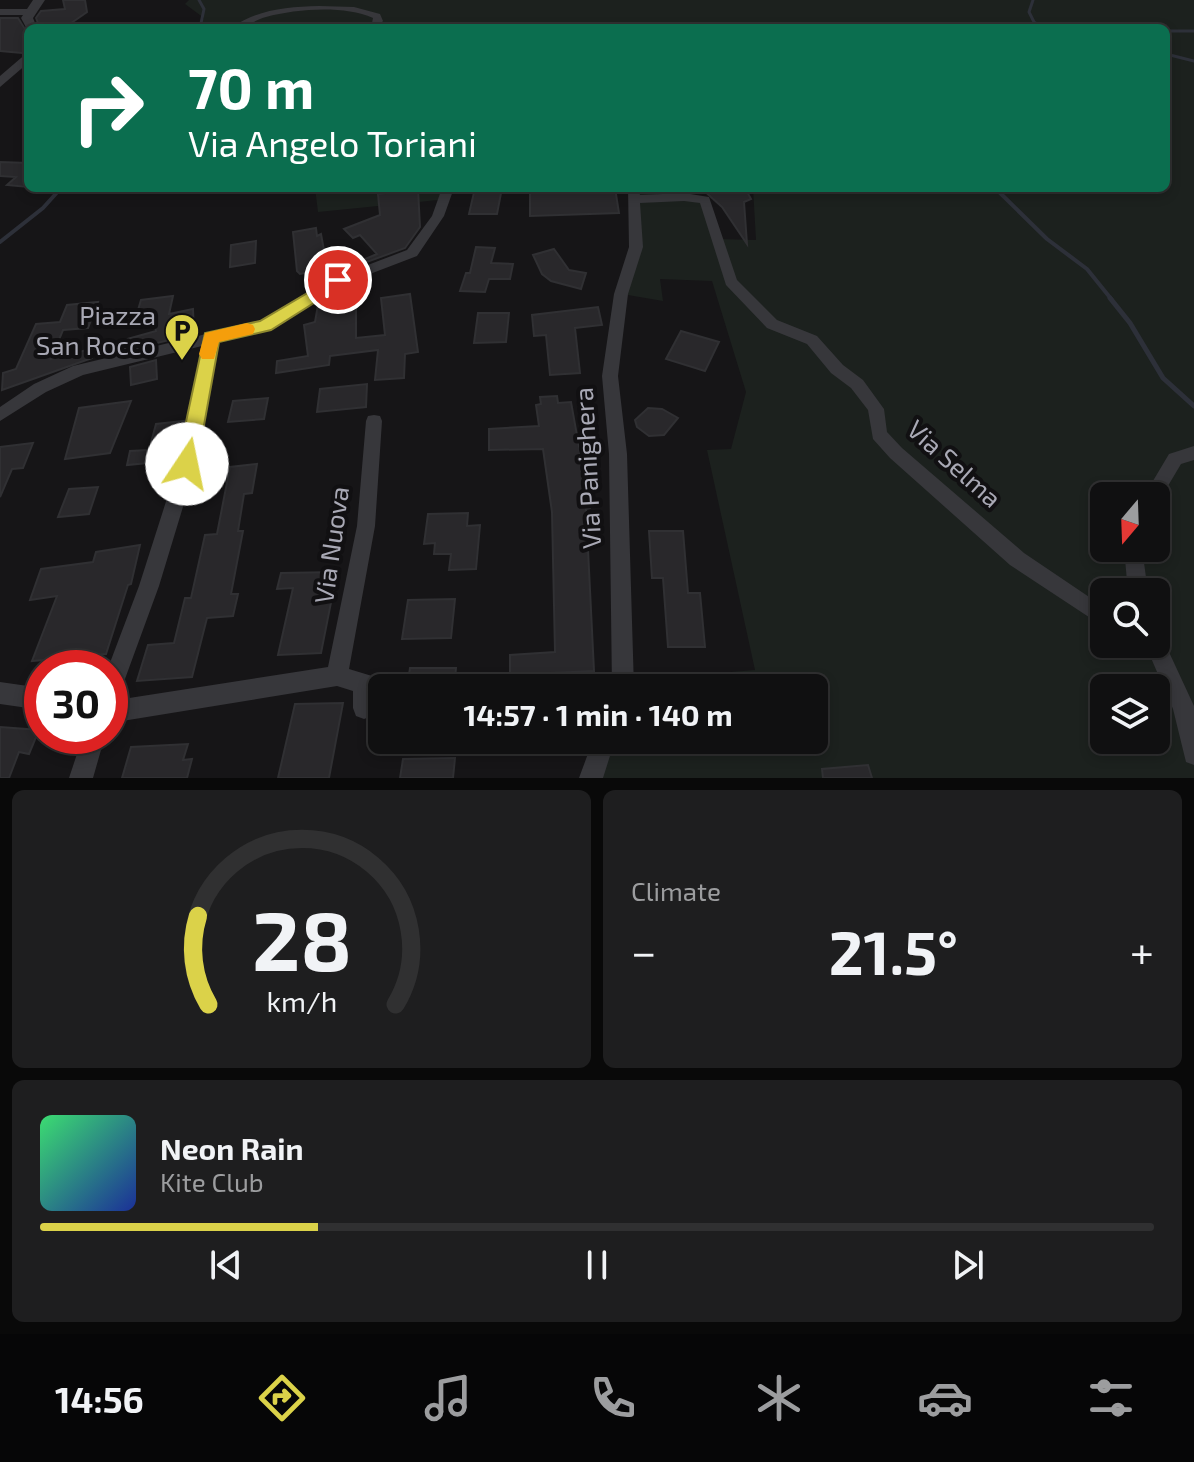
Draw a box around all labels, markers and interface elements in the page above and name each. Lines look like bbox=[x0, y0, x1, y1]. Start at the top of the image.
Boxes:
text: 70 m bbox=[188, 53, 314, 120]
icon: right bbox=[56, 56, 160, 160]
text: Via Angelo Toriani bbox=[188, 121, 477, 164]
pin bbox=[304, 246, 372, 314]
icon: arrive bbox=[316, 258, 360, 302]
place label: Piazza San Rocco bbox=[36, 299, 156, 360]
parking icon: Piazza San Rocco bbox=[163, 312, 201, 362]
street label: Via Panighera bbox=[567, 387, 606, 550]
street label: Via Selma bbox=[902, 413, 1008, 513]
position arrow bbox=[145, 422, 229, 506]
north arrow bbox=[1090, 482, 1170, 562]
map controls bbox=[1090, 482, 1170, 754]
street label: Via Nuova bbox=[307, 484, 354, 605]
button: search bbox=[1090, 578, 1170, 658]
speed limit sign: 30 bbox=[24, 650, 128, 754]
button: layers bbox=[1090, 674, 1170, 754]
text: 14:57 · 1 min · 140 m bbox=[463, 696, 733, 732]
text: Climate bbox=[631, 875, 721, 906]
text: 28 bbox=[251, 888, 352, 988]
text: 21.5° bbox=[829, 915, 958, 987]
text: − bbox=[631, 924, 657, 977]
text: + bbox=[1130, 924, 1154, 977]
text: km/h bbox=[266, 983, 337, 1018]
text: Neon Rain bbox=[160, 1130, 304, 1166]
text: Kite Club bbox=[160, 1166, 264, 1197]
icon: previous bbox=[204, 1243, 248, 1287]
icon: pause bbox=[575, 1243, 619, 1287]
icon: next bbox=[946, 1243, 990, 1287]
icon: directions bbox=[254, 1370, 310, 1426]
icon: music bbox=[420, 1370, 476, 1426]
icon: phone bbox=[585, 1370, 641, 1426]
icon: climate bbox=[751, 1370, 807, 1426]
icon: car bbox=[917, 1370, 973, 1426]
icon: filters bbox=[1083, 1370, 1139, 1426]
text: 14:56 bbox=[55, 1377, 144, 1420]

